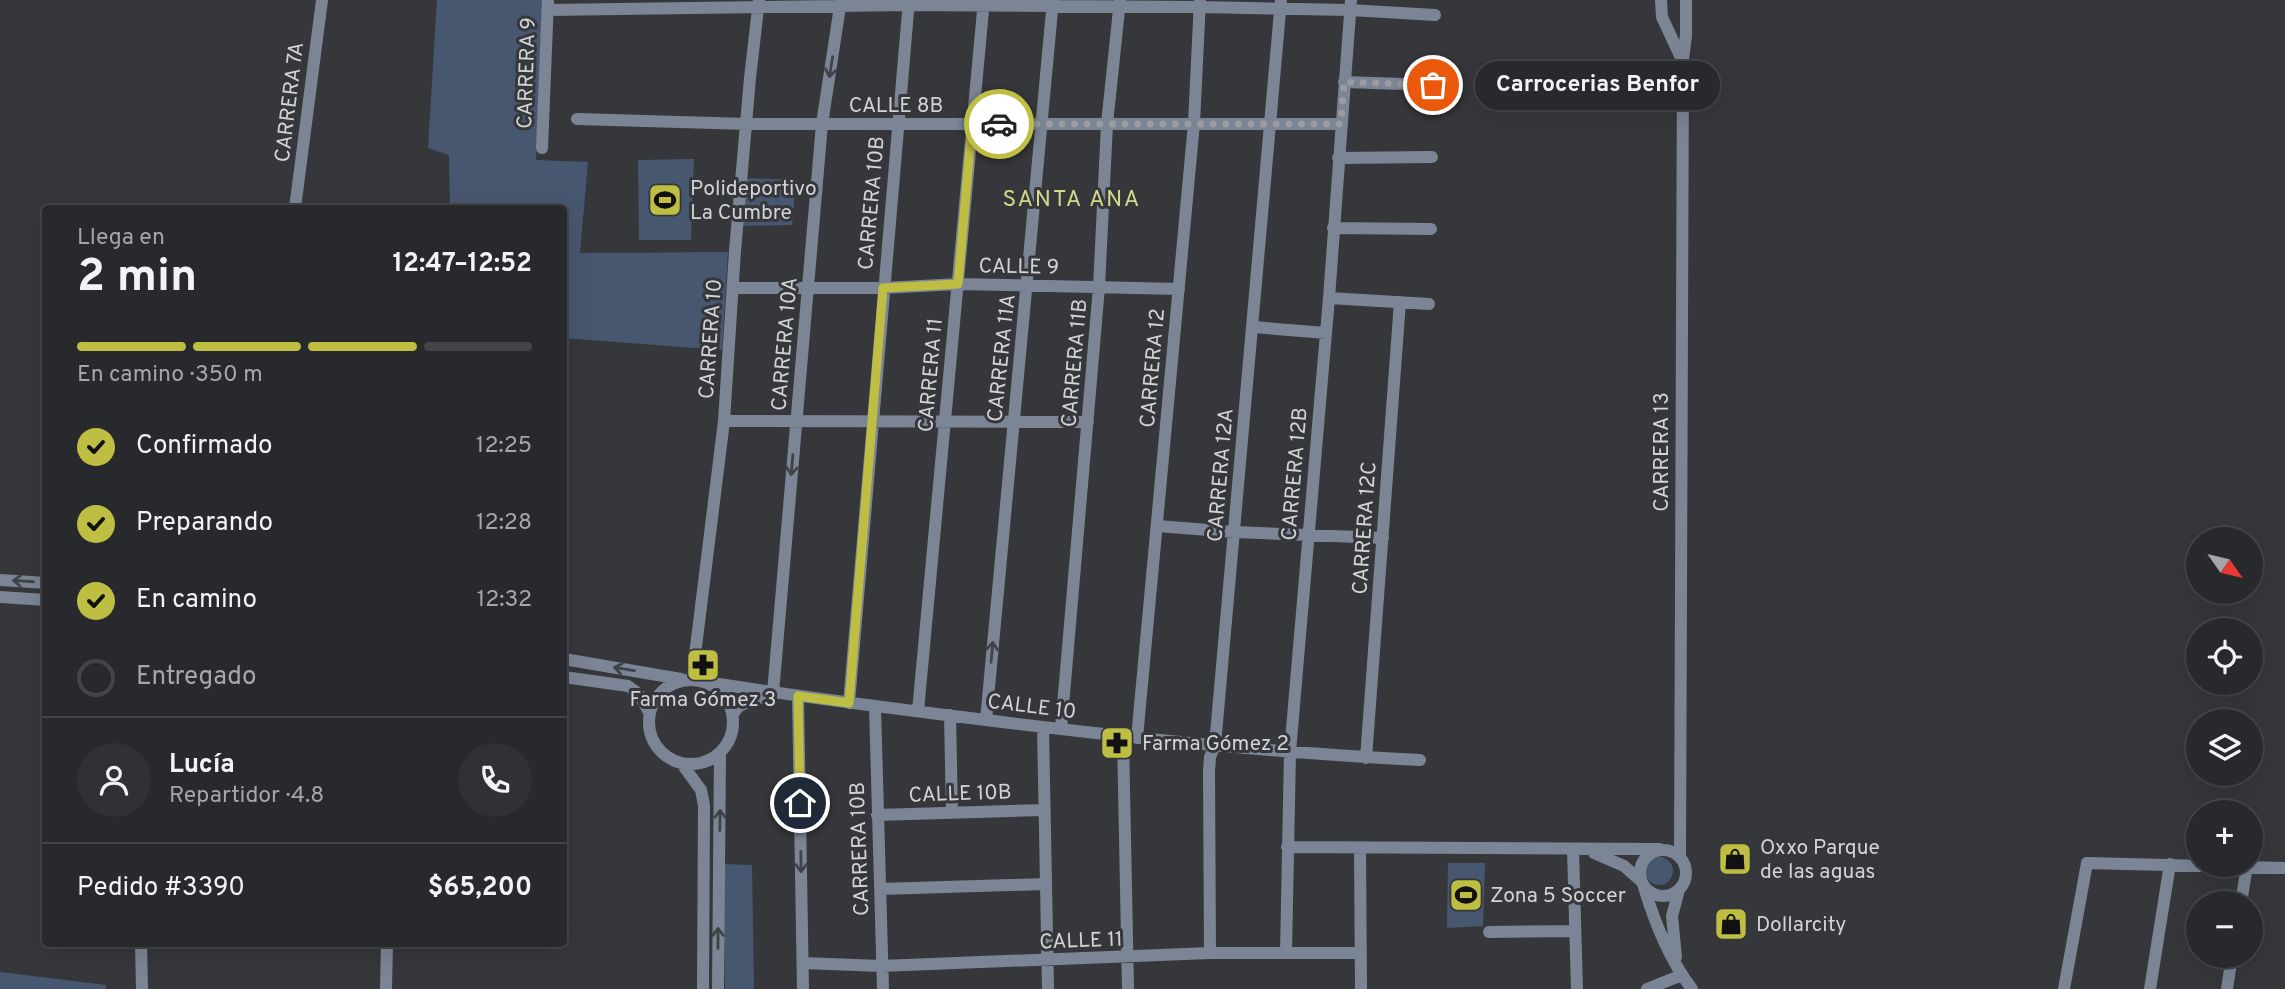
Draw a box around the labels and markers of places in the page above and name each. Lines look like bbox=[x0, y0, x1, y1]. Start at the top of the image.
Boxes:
pin bbox=[1403, 55, 1463, 115]
callout: Carrocerias Benfor bbox=[1475, 60, 1720, 110]
place label: Polideportivo La Cumbre bbox=[690, 176, 817, 227]
sports icon: Polideportivo La Cumbre bbox=[646, 181, 684, 219]
pharmacy icon: Farma Gómez 3 bbox=[684, 646, 722, 684]
place label: Farma Gómez 3 bbox=[630, 687, 776, 714]
pharmacy icon: Farma Gómez 2 bbox=[1098, 724, 1136, 762]
place label: Farma Gómez 2 bbox=[1142, 731, 1289, 758]
pin bbox=[770, 773, 830, 833]
place label: Oxxo Parque de las aguas bbox=[1760, 835, 1880, 886]
shop icon: Oxxo Parque de las aguas bbox=[1716, 840, 1754, 878]
sports icon: Zona 5 Soccer bbox=[1447, 876, 1485, 914]
place label: Zona 5 Soccer bbox=[1490, 883, 1626, 910]
shop icon: Dollarcity bbox=[1712, 905, 1750, 943]
place label: Dollarcity bbox=[1756, 912, 1846, 939]

